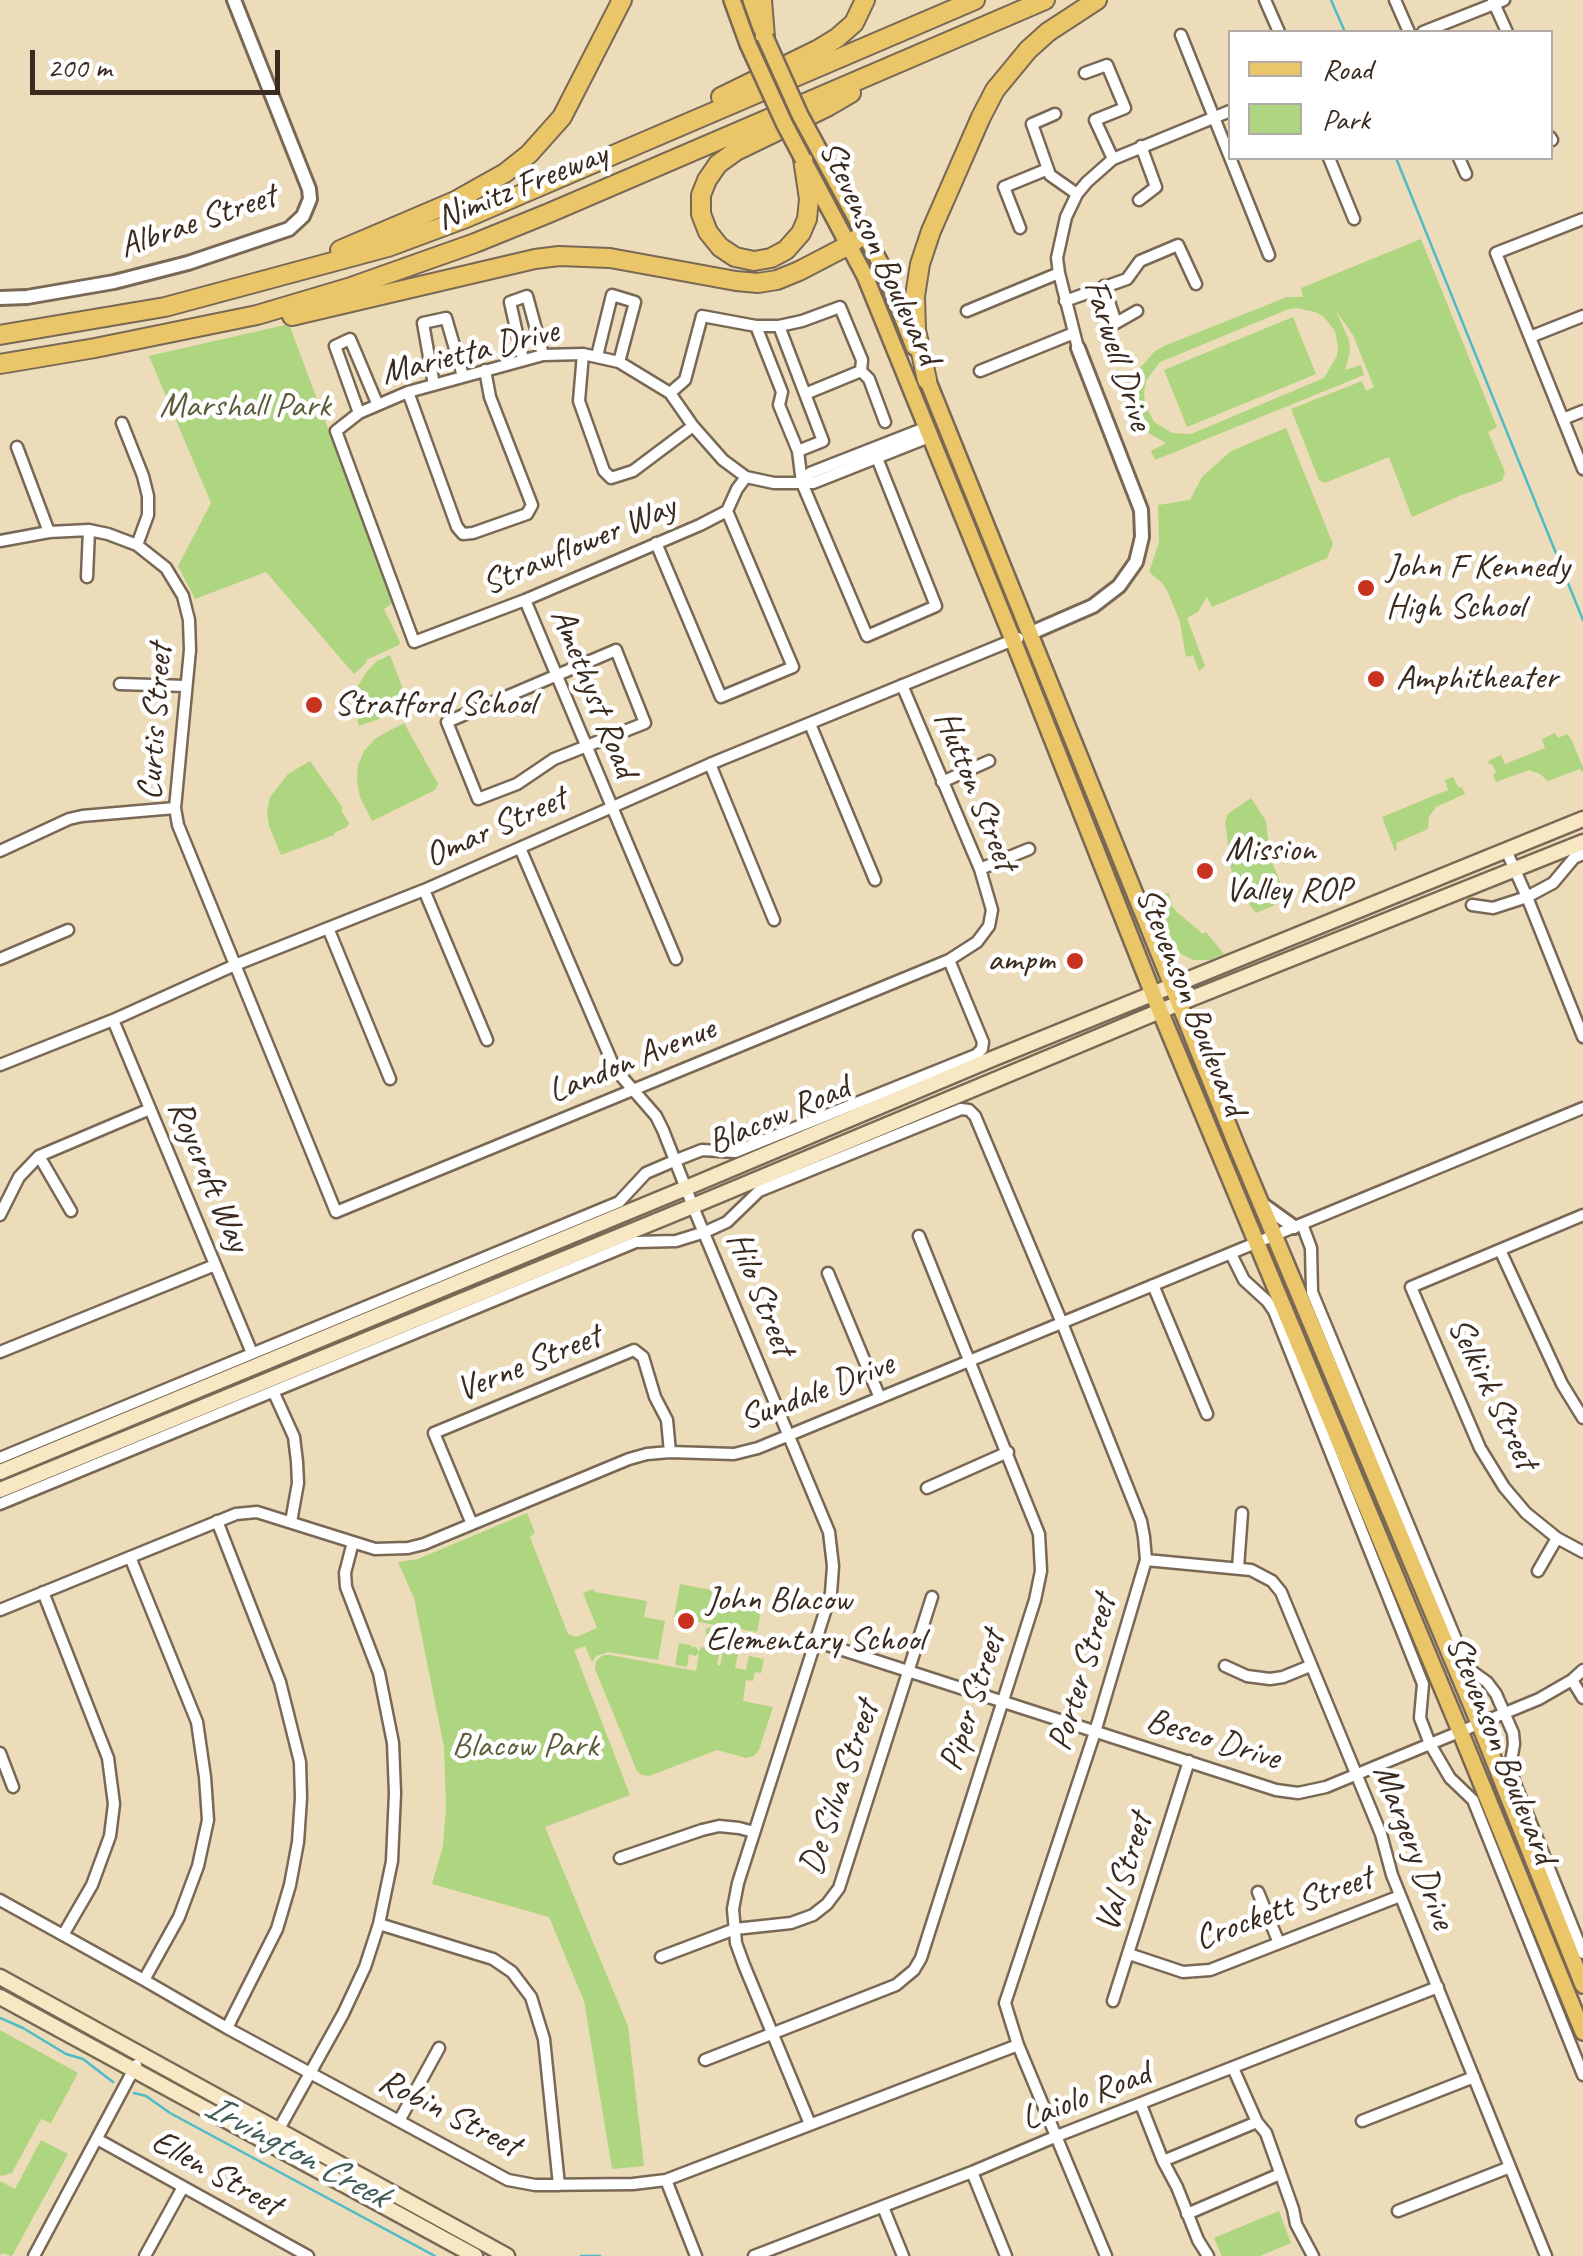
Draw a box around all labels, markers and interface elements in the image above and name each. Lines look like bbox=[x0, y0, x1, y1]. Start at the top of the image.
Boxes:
scale bar bbox=[35, 30, 285, 92]
legend bbox=[1228, 30, 1553, 160]
text: 200 m bbox=[47, 48, 112, 86]
text: Road bbox=[1322, 50, 1372, 88]
text: Park bbox=[1322, 100, 1370, 138]
street label: Nimitz Freeway bbox=[430, 134, 614, 240]
street label: Stevenson Boulevard bbox=[809, 134, 949, 372]
street label: Albrae Street bbox=[114, 176, 282, 268]
street label: Farwell Drive bbox=[1073, 275, 1161, 435]
street label: Marietta Drive bbox=[377, 311, 563, 395]
park label: Marshall Park bbox=[160, 386, 330, 428]
street label: Strawflower Way bbox=[476, 486, 682, 606]
place label: John F Kennedy High School bbox=[1386, 547, 1570, 629]
marker: John F Kennedy High School bbox=[1355, 577, 1377, 599]
street label: Amethyst Road bbox=[540, 602, 646, 784]
street label: Curtis Street bbox=[130, 642, 182, 802]
place label: Amphitheater bbox=[1396, 658, 1558, 700]
marker: Amphitheater bbox=[1365, 668, 1387, 690]
place label: Stratford School bbox=[334, 684, 535, 726]
marker: Stratford School bbox=[303, 694, 325, 716]
street label: Hutton Street bbox=[924, 705, 1026, 877]
street label: Omar Street bbox=[419, 778, 573, 878]
place label: Mission Valley ROP bbox=[1225, 830, 1352, 912]
marker: Mission Valley ROP bbox=[1194, 860, 1216, 882]
street label: Stevenson Boulevard bbox=[1125, 882, 1255, 1122]
place label: ampm bbox=[987, 940, 1055, 982]
marker: ampm bbox=[1064, 950, 1086, 972]
street label: Landon Avenue bbox=[542, 1008, 722, 1114]
street label: Blacow Road bbox=[702, 1067, 856, 1165]
street label: Roycroft Way bbox=[157, 1094, 259, 1258]
street label: Hilo Street bbox=[716, 1226, 804, 1362]
street label: Selkirk Street bbox=[1437, 1311, 1547, 1477]
street label: Verne Street bbox=[451, 1316, 607, 1412]
street label: Sundale Drive bbox=[734, 1343, 900, 1441]
place label: John Blacow Elementary School bbox=[706, 1580, 925, 1662]
street label: Porter Street bbox=[1039, 1590, 1127, 1756]
marker: John Blacow Elementary School bbox=[675, 1610, 697, 1632]
street label: Piper Street bbox=[931, 1626, 1015, 1776]
street label: Stevenson Boulevard bbox=[1435, 1630, 1565, 1870]
street label: De Silva Street bbox=[791, 1696, 889, 1880]
street label: Besco Drive bbox=[1141, 1700, 1285, 1780]
park label: Blacow Park bbox=[452, 1726, 598, 1768]
street label: Margery Drive bbox=[1362, 1759, 1464, 1935]
street label: Val Street bbox=[1087, 1809, 1163, 1937]
street label: Crockett Street bbox=[1190, 1857, 1378, 1961]
street label: Laiolo Road bbox=[1016, 2053, 1156, 2141]
street label: Robin Street bbox=[371, 2061, 527, 2167]
water label: Irvington Creek bbox=[196, 2085, 396, 2219]
street label: Ellen Street bbox=[144, 2121, 288, 2227]

